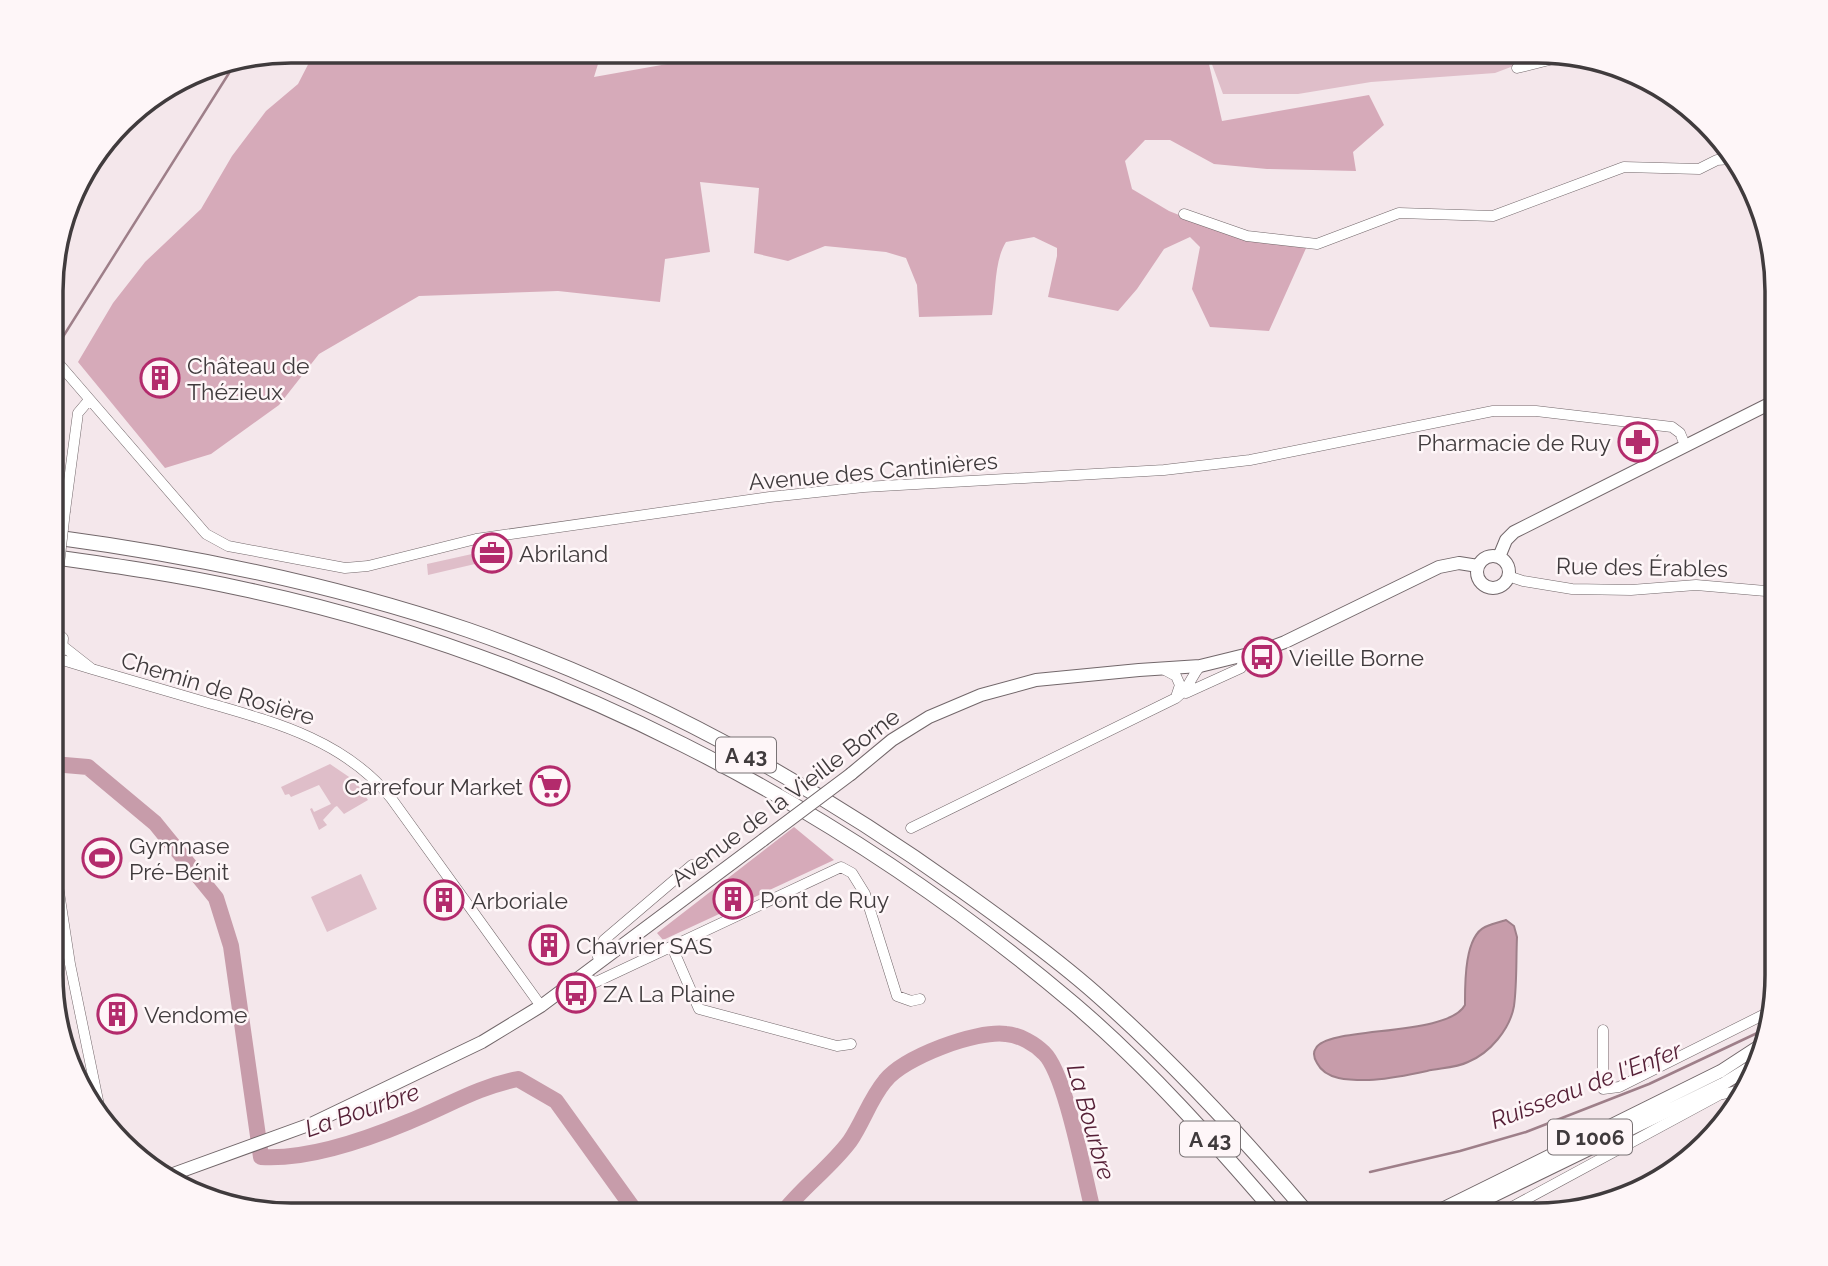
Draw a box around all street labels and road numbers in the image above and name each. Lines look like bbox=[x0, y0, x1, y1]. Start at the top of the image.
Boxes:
street label: Avenue des Cantinières bbox=[747, 447, 999, 495]
street label: Rue des Érables bbox=[1556, 552, 1728, 582]
street label: Chemin de Rosière bbox=[118, 646, 318, 730]
street label: Avenue de la Vieille Borne bbox=[665, 702, 905, 892]
road number: A 43 bbox=[716, 738, 776, 772]
road number: D 1006 bbox=[1548, 1120, 1632, 1154]
road number: A 43 bbox=[1180, 1122, 1240, 1156]

